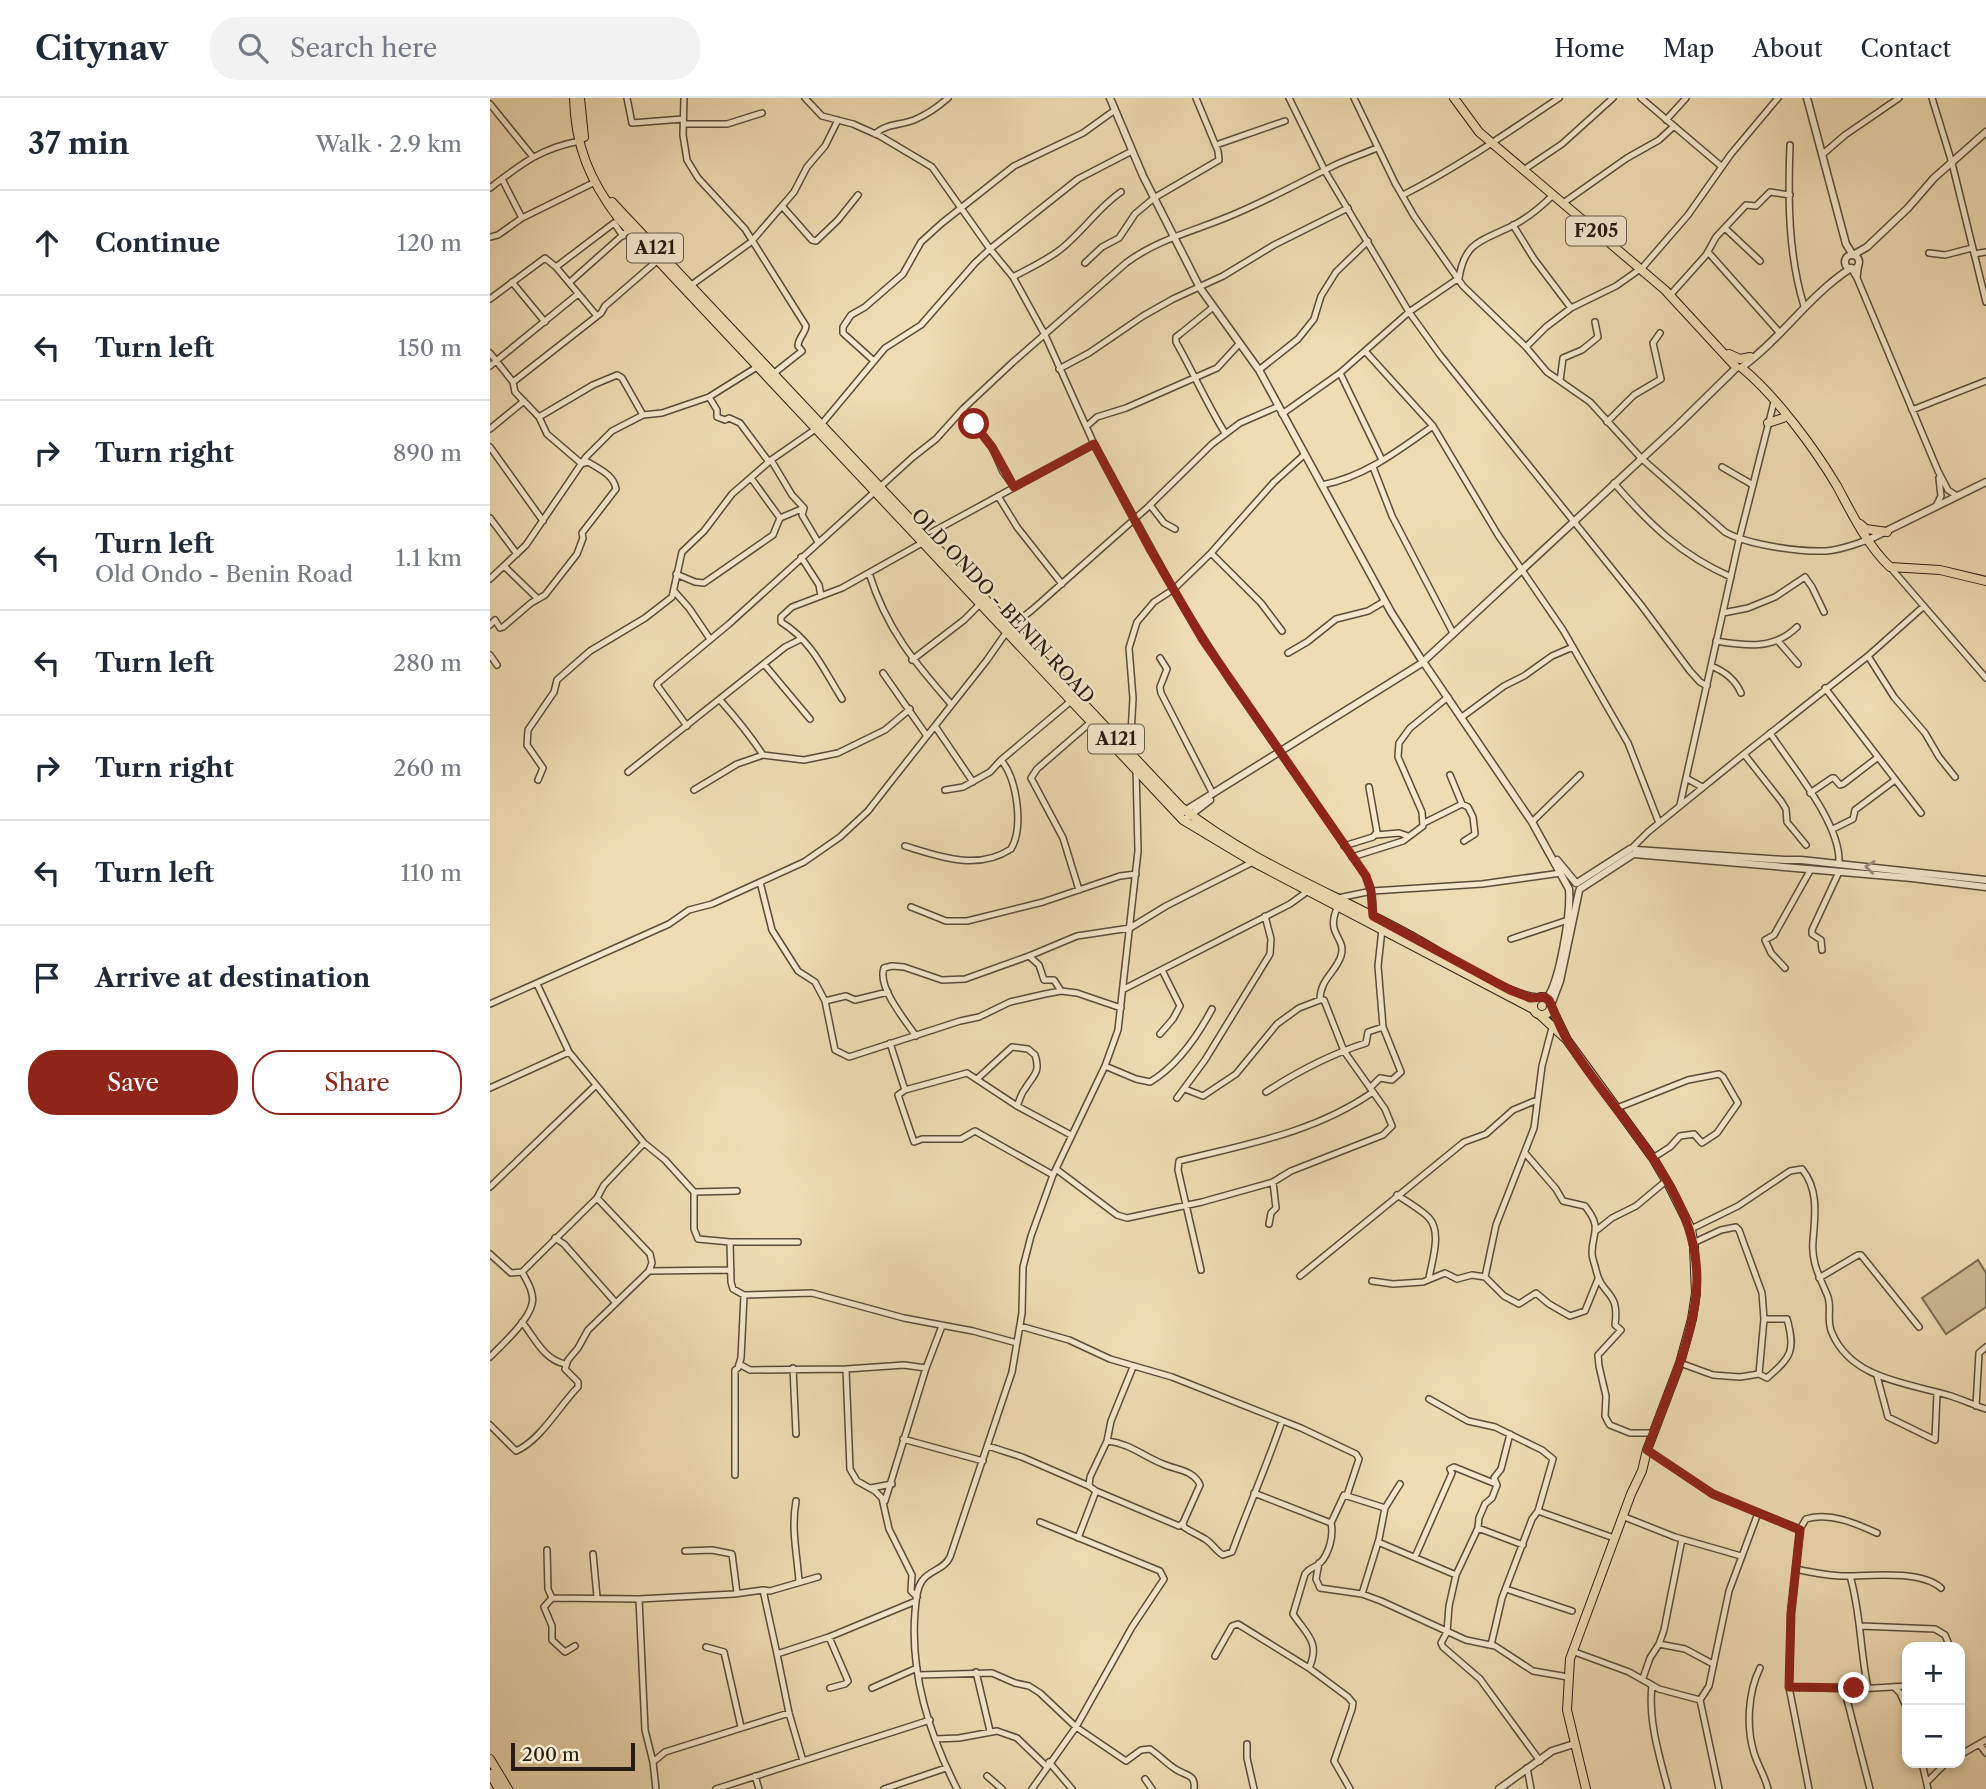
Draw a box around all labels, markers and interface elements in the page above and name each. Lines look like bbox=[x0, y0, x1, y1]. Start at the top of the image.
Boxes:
search box bbox=[210, 17, 700, 80]
text: Citynav bbox=[35, 28, 168, 69]
icon: search bbox=[234, 29, 272, 67]
text: Search here bbox=[290, 32, 437, 64]
text: Home bbox=[1554, 34, 1625, 63]
text: Map bbox=[1663, 34, 1714, 63]
text: About bbox=[1752, 34, 1823, 63]
text: Contact bbox=[1861, 34, 1951, 63]
text: 37 min bbox=[28, 125, 129, 162]
text: Walk · 2.9 km bbox=[315, 130, 462, 158]
road number: F205 bbox=[1566, 216, 1626, 246]
icon: ahead bbox=[28, 224, 66, 262]
text: Continue bbox=[95, 227, 220, 259]
text: 120 m bbox=[397, 229, 462, 257]
road number: A121 bbox=[627, 233, 683, 262]
icon: left bbox=[28, 329, 66, 367]
text: Turn left bbox=[95, 332, 214, 364]
text: 150 m bbox=[398, 334, 462, 362]
route start bbox=[958, 408, 989, 439]
icon: right bbox=[28, 434, 66, 472]
text: Turn right bbox=[95, 437, 234, 469]
text: 890 m bbox=[393, 439, 462, 467]
street label: OLD ONDO - BENIN ROAD bbox=[907, 504, 1099, 708]
text: Turn left bbox=[95, 528, 214, 560]
icon: left bbox=[28, 539, 66, 577]
text: 1.1 km bbox=[396, 544, 462, 572]
text: Old Ondo - Benin Road bbox=[95, 560, 353, 588]
icon: left bbox=[28, 644, 66, 682]
text: Turn left bbox=[95, 647, 214, 679]
text: 280 m bbox=[393, 649, 462, 677]
road number: A121 bbox=[1088, 724, 1144, 754]
icon: right bbox=[28, 749, 66, 787]
text: Turn right bbox=[95, 752, 234, 784]
text: 260 m bbox=[393, 754, 462, 782]
icon: left bbox=[28, 854, 66, 892]
text: Turn left bbox=[95, 857, 214, 889]
text: 110 m bbox=[401, 859, 462, 887]
one-way arrow bbox=[1864, 859, 1875, 874]
icon: arrive bbox=[28, 959, 66, 997]
text: Arrive at destination bbox=[95, 962, 370, 994]
button: Save bbox=[28, 1050, 238, 1115]
button: Share bbox=[252, 1050, 462, 1115]
map controls bbox=[1902, 1642, 1965, 1768]
button: + bbox=[1902, 1642, 1965, 1705]
route end bbox=[1838, 1672, 1869, 1703]
button: − bbox=[1902, 1705, 1965, 1768]
scale bar bbox=[511, 1740, 635, 1772]
text: 200 m bbox=[522, 1743, 580, 1766]

